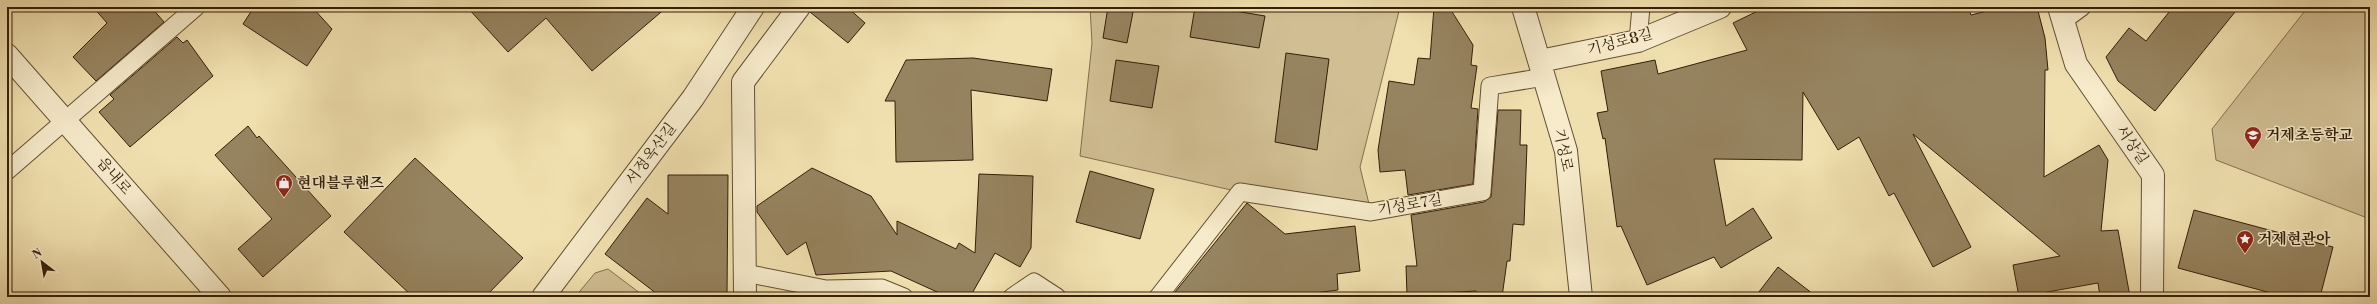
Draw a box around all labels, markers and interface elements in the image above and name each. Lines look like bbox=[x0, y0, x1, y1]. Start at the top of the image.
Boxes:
street label: 기성로8길 bbox=[1585, 24, 1655, 60]
street label: 서정옥산길 bbox=[622, 119, 680, 189]
street label: 서상길 bbox=[2112, 122, 2152, 168]
school or university icon: 거제초등학교 bbox=[2243, 125, 2263, 150]
place label: 거제초등학교 bbox=[2266, 126, 2353, 145]
street label: 기성로 bbox=[1549, 127, 1577, 174]
street label: 읍내로 bbox=[93, 153, 136, 199]
shop icon: 현대블루핸즈 bbox=[274, 173, 294, 198]
place label: 현대블루핸즈 bbox=[297, 174, 384, 193]
street label: 기성로7길 bbox=[1376, 190, 1444, 220]
place icon: 거제현관아 bbox=[2235, 229, 2255, 254]
place label: 거제현관아 bbox=[2258, 230, 2331, 249]
north arrow bbox=[22, 242, 62, 282]
text: N bbox=[30, 246, 45, 263]

